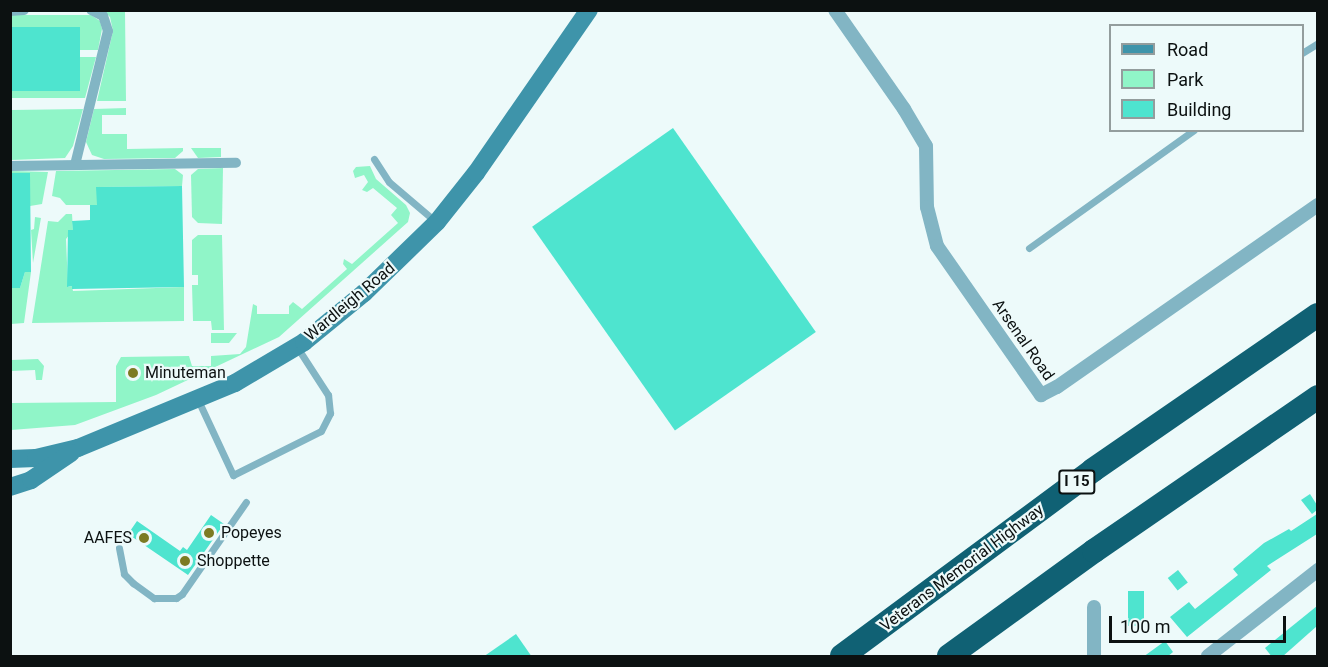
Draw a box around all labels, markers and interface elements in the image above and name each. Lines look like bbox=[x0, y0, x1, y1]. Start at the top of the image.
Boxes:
legend bbox=[1109, 24, 1304, 132]
text: Road bbox=[1167, 39, 1208, 60]
text: Park bbox=[1167, 69, 1203, 90]
text: Building bbox=[1167, 99, 1231, 120]
street label: Wardleigh Road bbox=[301, 259, 399, 345]
street label: Arsenal Road bbox=[988, 296, 1058, 384]
place label: Minuteman bbox=[145, 363, 226, 383]
marker: Minuteman bbox=[126, 366, 140, 380]
road number: I 15 bbox=[1058, 470, 1096, 494]
street label: Veterans Memorial Highway bbox=[876, 500, 1048, 636]
place label: Popeyes bbox=[221, 523, 282, 543]
marker: Popeyes bbox=[202, 526, 216, 540]
place label: AAFES bbox=[84, 528, 132, 548]
marker: AAFES bbox=[137, 531, 151, 545]
place label: Shoppette bbox=[197, 551, 270, 571]
marker: Shoppette bbox=[178, 554, 192, 568]
scale bar bbox=[1112, 604, 1289, 642]
text: 100 m bbox=[1120, 616, 1171, 637]

